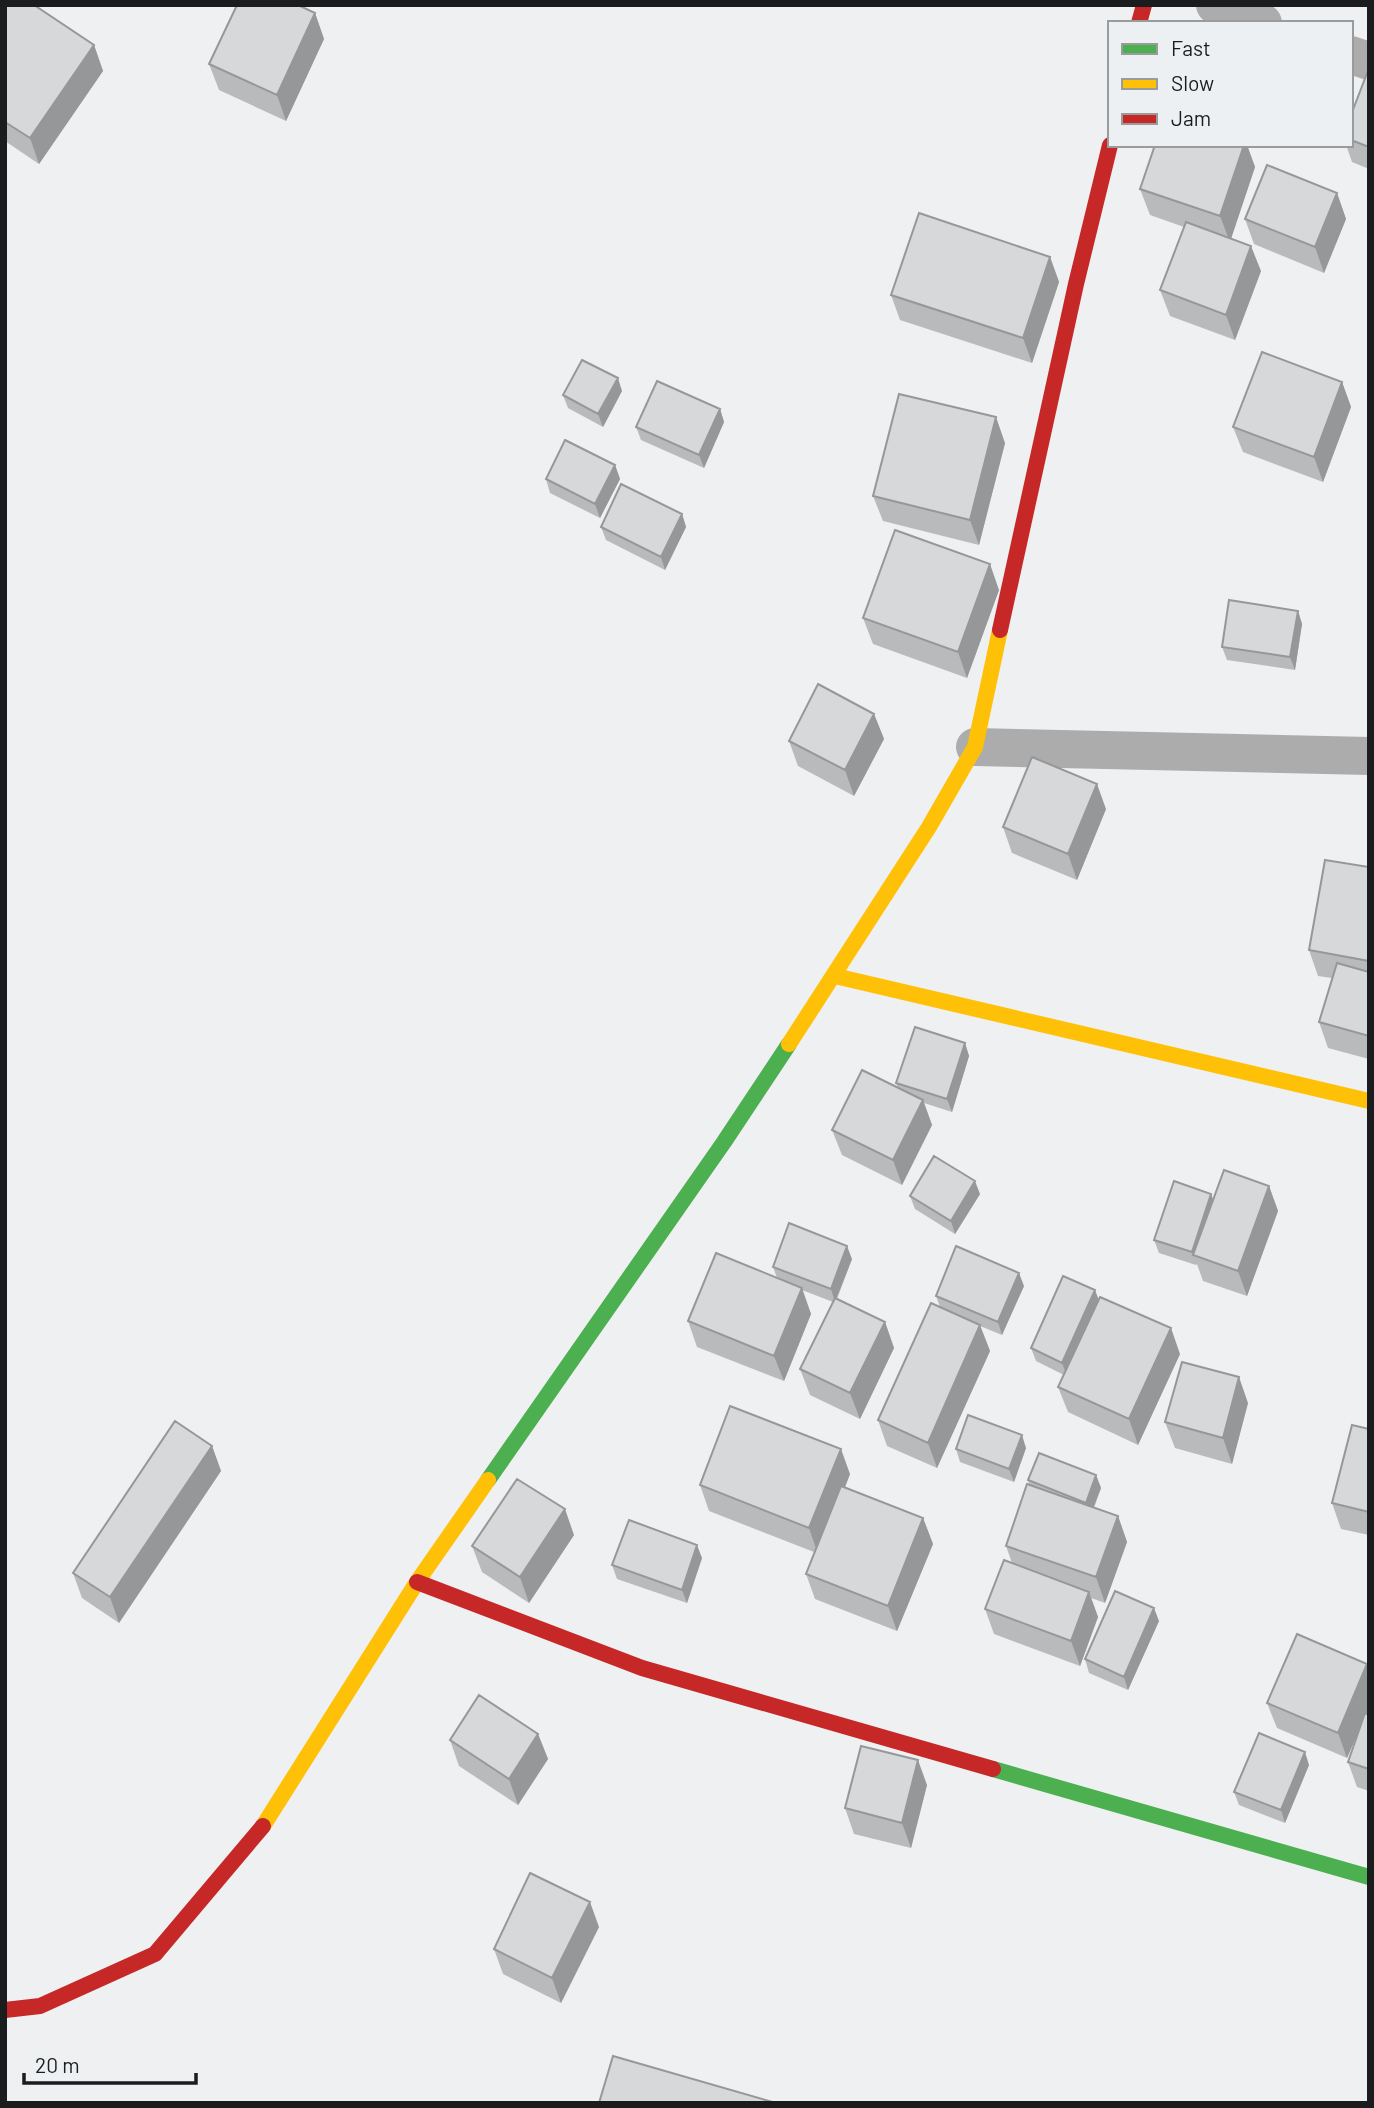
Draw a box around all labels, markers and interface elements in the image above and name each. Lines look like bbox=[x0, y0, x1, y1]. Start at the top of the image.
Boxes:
legend bbox=[1108, 21, 1353, 147]
text: Fast bbox=[1171, 35, 1211, 60]
text: Slow bbox=[1171, 70, 1214, 95]
text: Jam bbox=[1171, 105, 1211, 130]
scale bar bbox=[24, 2042, 196, 2086]
text: 20 m bbox=[35, 2052, 80, 2077]

